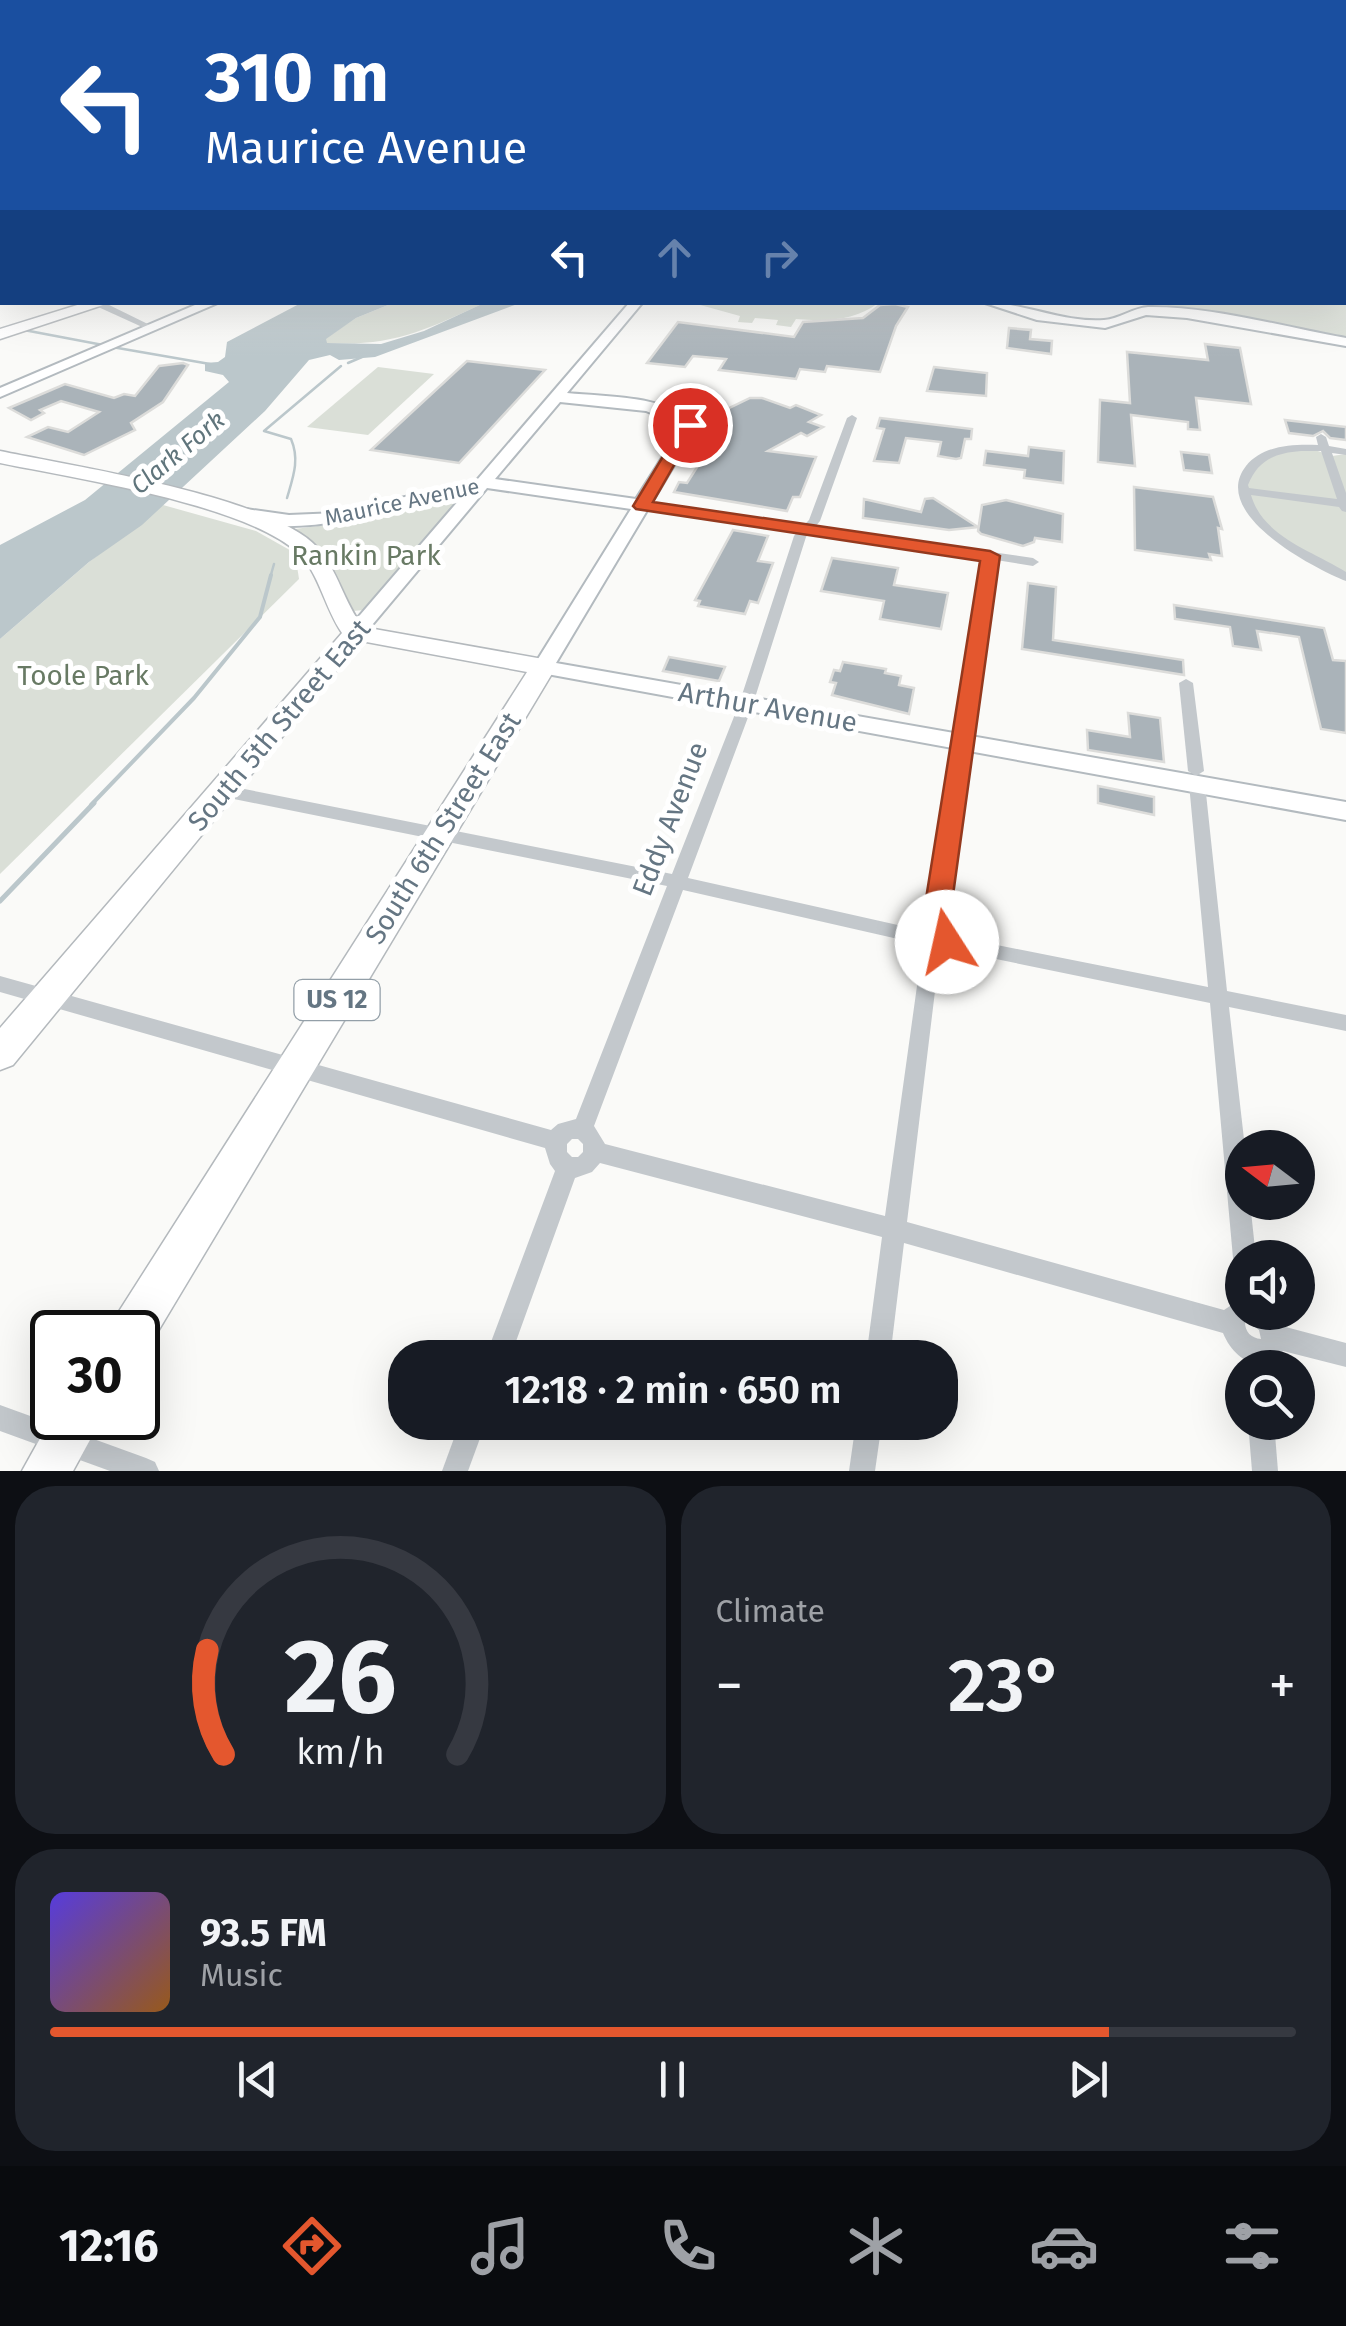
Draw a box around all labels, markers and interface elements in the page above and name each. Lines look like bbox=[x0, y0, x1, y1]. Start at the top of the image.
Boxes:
text: 310 m bbox=[205, 36, 389, 120]
icon: left bbox=[40, 40, 170, 170]
text: Maurice Avenue bbox=[205, 121, 527, 175]
icon: left bbox=[542, 230, 597, 285]
icon: ahead bbox=[647, 230, 702, 285]
icon: right bbox=[752, 230, 807, 285]
pin bbox=[648, 383, 733, 468]
icon: arrive bbox=[663, 398, 718, 453]
water label: Clark Fork bbox=[125, 405, 231, 501]
street label: Maurice Avenue bbox=[322, 472, 482, 532]
park label: Rankin Park bbox=[291, 539, 441, 572]
street label: South 5th Street East bbox=[181, 612, 378, 837]
park label: Toole Park bbox=[17, 659, 149, 692]
street label: Arthur Avenue bbox=[676, 675, 860, 739]
street label: South 6th Street East bbox=[358, 705, 528, 950]
street label: Eddy Avenue bbox=[626, 737, 714, 901]
position arrow bbox=[895, 890, 999, 994]
road number: US 12 bbox=[294, 980, 380, 1020]
north arrow bbox=[1225, 1130, 1315, 1220]
map controls bbox=[1225, 1130, 1315, 1440]
button: sound bbox=[1225, 1240, 1315, 1330]
speed limit sign: 30 bbox=[30, 1310, 160, 1440]
button: search bbox=[1225, 1350, 1315, 1440]
text: 12:18 · 2 min · 650 m bbox=[504, 1367, 842, 1413]
text: Climate bbox=[716, 1592, 825, 1630]
text: 26 bbox=[284, 1615, 396, 1740]
text: 23° bbox=[948, 1641, 1064, 1731]
text: − bbox=[716, 1653, 743, 1719]
text: + bbox=[1269, 1653, 1296, 1719]
text: km/h bbox=[296, 1731, 384, 1773]
text: 93.5 FM bbox=[200, 1910, 327, 1956]
text: Music bbox=[200, 1956, 283, 1994]
icon: previous bbox=[230, 2052, 285, 2107]
icon: pause bbox=[645, 2052, 700, 2107]
icon: next bbox=[1061, 2052, 1116, 2107]
icon: directions bbox=[277, 2211, 347, 2281]
icon: music bbox=[465, 2211, 535, 2281]
icon: phone bbox=[653, 2211, 723, 2281]
icon: climate bbox=[841, 2211, 911, 2281]
icon: car bbox=[1029, 2211, 1099, 2281]
icon: filters bbox=[1217, 2211, 1287, 2281]
text: 12:16 bbox=[59, 2219, 159, 2273]

